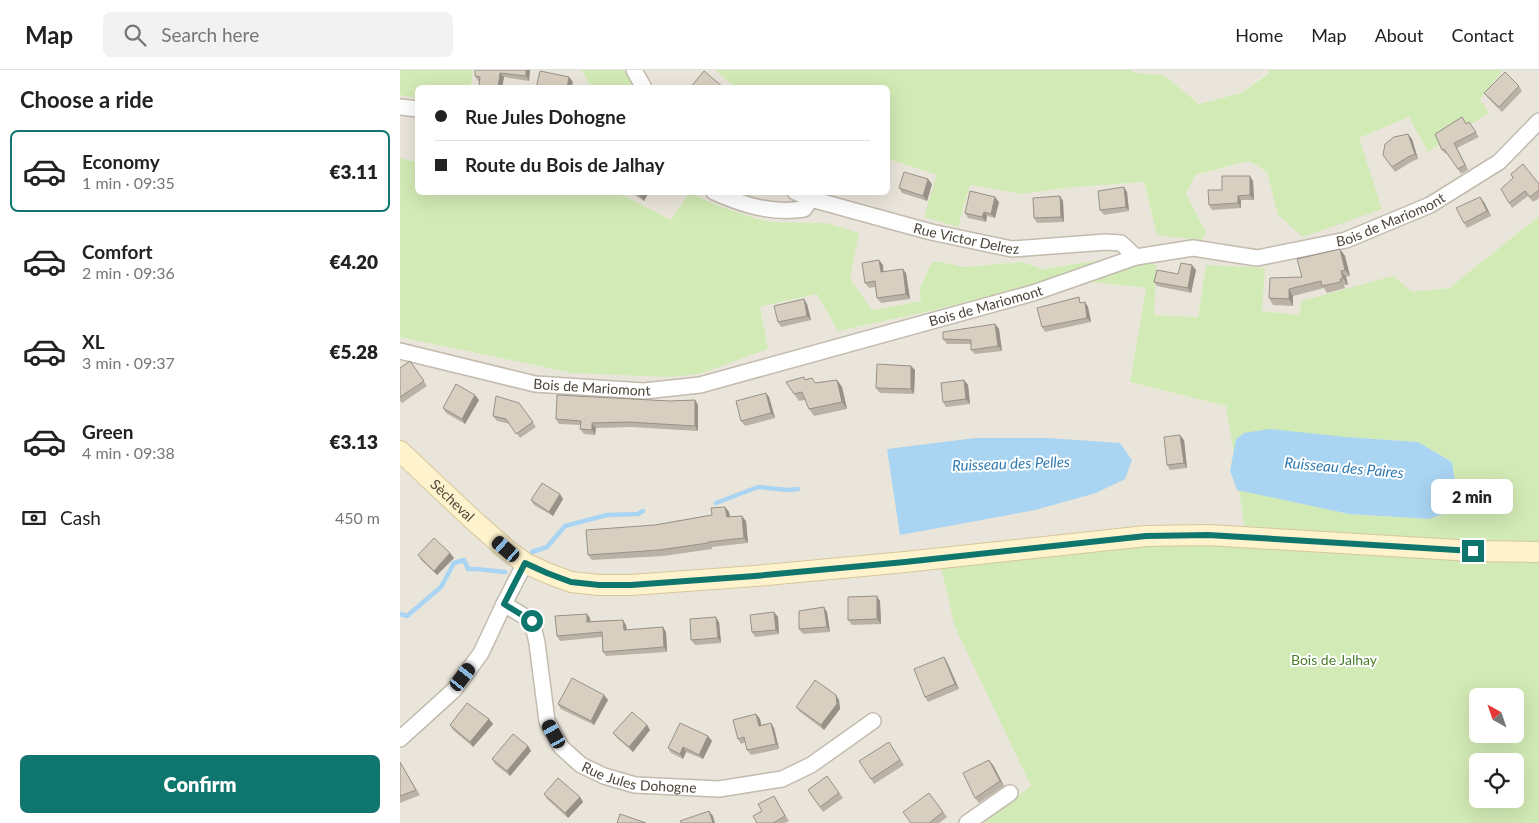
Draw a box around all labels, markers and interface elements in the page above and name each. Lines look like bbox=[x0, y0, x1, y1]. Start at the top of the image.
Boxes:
search box bbox=[103, 12, 453, 57]
text: Map bbox=[25, 20, 73, 49]
icon: search bbox=[121, 21, 149, 49]
text: Search here bbox=[161, 23, 259, 46]
text: Home bbox=[1235, 24, 1283, 46]
text: Map bbox=[1311, 24, 1347, 46]
text: About bbox=[1375, 24, 1424, 46]
text: Contact bbox=[1452, 24, 1514, 46]
text: Choose a ride bbox=[20, 86, 154, 113]
text: Rue Jules Dohogne bbox=[465, 105, 626, 128]
icon: car bbox=[22, 149, 67, 194]
text: Economy bbox=[82, 150, 160, 173]
text: Route du Bois de Jalhay bbox=[465, 153, 664, 176]
text: €3.11 bbox=[329, 160, 378, 183]
text: 1 min · 09:35 bbox=[82, 173, 175, 192]
street label: Bois de Mariomont bbox=[1334, 189, 1448, 250]
street label: Rue Victor Delrez bbox=[912, 219, 1020, 257]
icon: car bbox=[22, 239, 67, 284]
text: Comfort bbox=[82, 240, 153, 263]
text: €4.20 bbox=[329, 250, 378, 273]
text: 2 min · 09:36 bbox=[82, 263, 175, 282]
street label: Bois de Mariomont bbox=[927, 281, 1045, 329]
icon: car bbox=[22, 329, 67, 374]
text: XL bbox=[82, 330, 105, 353]
text: €5.28 bbox=[329, 340, 378, 363]
text: 3 min · 09:37 bbox=[82, 353, 175, 372]
street label: Bois de Mariomont bbox=[533, 375, 651, 399]
icon: car bbox=[22, 419, 67, 464]
text: Green bbox=[82, 420, 133, 443]
text: €3.13 bbox=[329, 430, 378, 453]
text: 4 min · 09:38 bbox=[82, 443, 175, 462]
water label: Ruisseau des Pelles bbox=[952, 452, 1070, 474]
water label: Ruisseau des Paires bbox=[1284, 453, 1405, 481]
street label: Sècheval bbox=[427, 475, 478, 525]
callout: 2 min bbox=[1432, 478, 1514, 514]
text: 2 min bbox=[1452, 487, 1492, 506]
icon: cash bbox=[20, 504, 48, 532]
text: Cash bbox=[60, 506, 101, 529]
text: 450 m bbox=[335, 508, 380, 527]
car bbox=[489, 533, 522, 565]
route end bbox=[1462, 540, 1484, 562]
route start bbox=[521, 610, 543, 632]
park label: Bois de Jalhay bbox=[1291, 651, 1378, 668]
car bbox=[447, 661, 478, 693]
north arrow bbox=[1469, 688, 1524, 742]
map controls bbox=[1469, 688, 1524, 808]
car bbox=[540, 717, 567, 751]
button: locate bbox=[1469, 753, 1524, 808]
button: Confirm bbox=[20, 755, 380, 813]
street label: Rue Jules Dohogne bbox=[579, 758, 697, 796]

